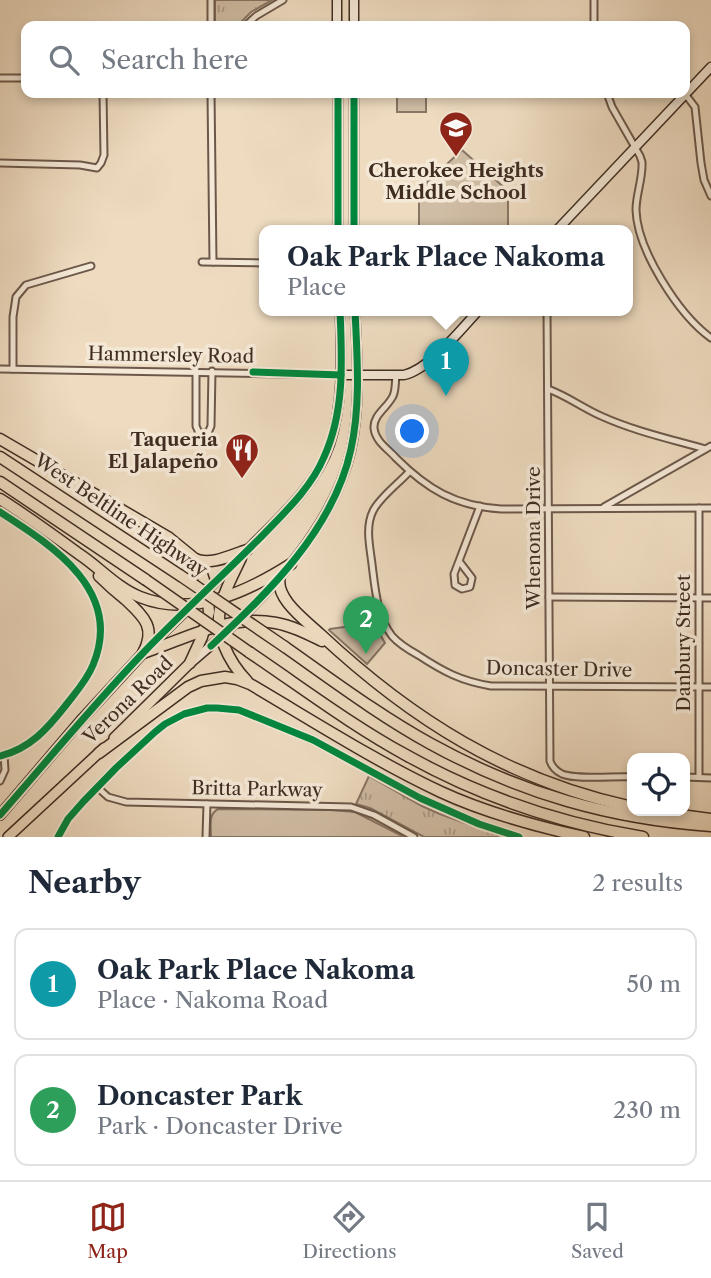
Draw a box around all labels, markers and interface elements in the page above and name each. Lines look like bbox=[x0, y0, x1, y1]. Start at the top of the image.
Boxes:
search box bbox=[21, 21, 690, 98]
icon: search bbox=[45, 41, 83, 79]
text: Search here bbox=[101, 44, 248, 76]
school or university icon: Cherokee Heights Middle School bbox=[437, 109, 475, 158]
place label: Cherokee Heights Middle School bbox=[368, 159, 544, 204]
popup bbox=[259, 225, 633, 316]
text: Oak Park Place Nakoma bbox=[287, 241, 605, 273]
text: Place bbox=[287, 273, 346, 301]
pin: 1 bbox=[423, 338, 469, 396]
street label: Hammersley Road bbox=[88, 342, 255, 368]
your location bbox=[395, 414, 429, 448]
place label: Taqueria El Jalapeño bbox=[108, 428, 219, 473]
restaurant icon: Taqueria El Jalapeño bbox=[223, 431, 261, 480]
street label: West Beltline Highway bbox=[29, 448, 212, 582]
street label: Whenona Drive bbox=[522, 466, 545, 611]
street label: Danbury Street bbox=[672, 574, 695, 712]
pin: 2 bbox=[343, 596, 389, 654]
street label: Verona Road bbox=[78, 651, 178, 749]
street label: Doncaster Drive bbox=[486, 656, 632, 682]
map controls bbox=[627, 753, 690, 816]
button: locate bbox=[627, 753, 690, 816]
street label: Britta Parkway bbox=[191, 776, 323, 802]
text: Nearby bbox=[28, 864, 141, 901]
text: 2 results bbox=[592, 869, 683, 897]
text: Oak Park Place Nakoma bbox=[97, 954, 415, 986]
text: 1 bbox=[48, 970, 58, 998]
text: 50 m bbox=[626, 970, 681, 998]
text: Place · Nakoma Road bbox=[97, 986, 328, 1014]
text: Doncaster Park bbox=[97, 1080, 302, 1112]
text: 2 bbox=[46, 1096, 60, 1124]
text: 230 m bbox=[613, 1096, 681, 1124]
text: Park · Doncaster Drive bbox=[97, 1112, 343, 1140]
tab: Map bbox=[87, 1198, 128, 1263]
tab: Directions bbox=[303, 1198, 396, 1263]
tab: Saved bbox=[571, 1198, 624, 1263]

